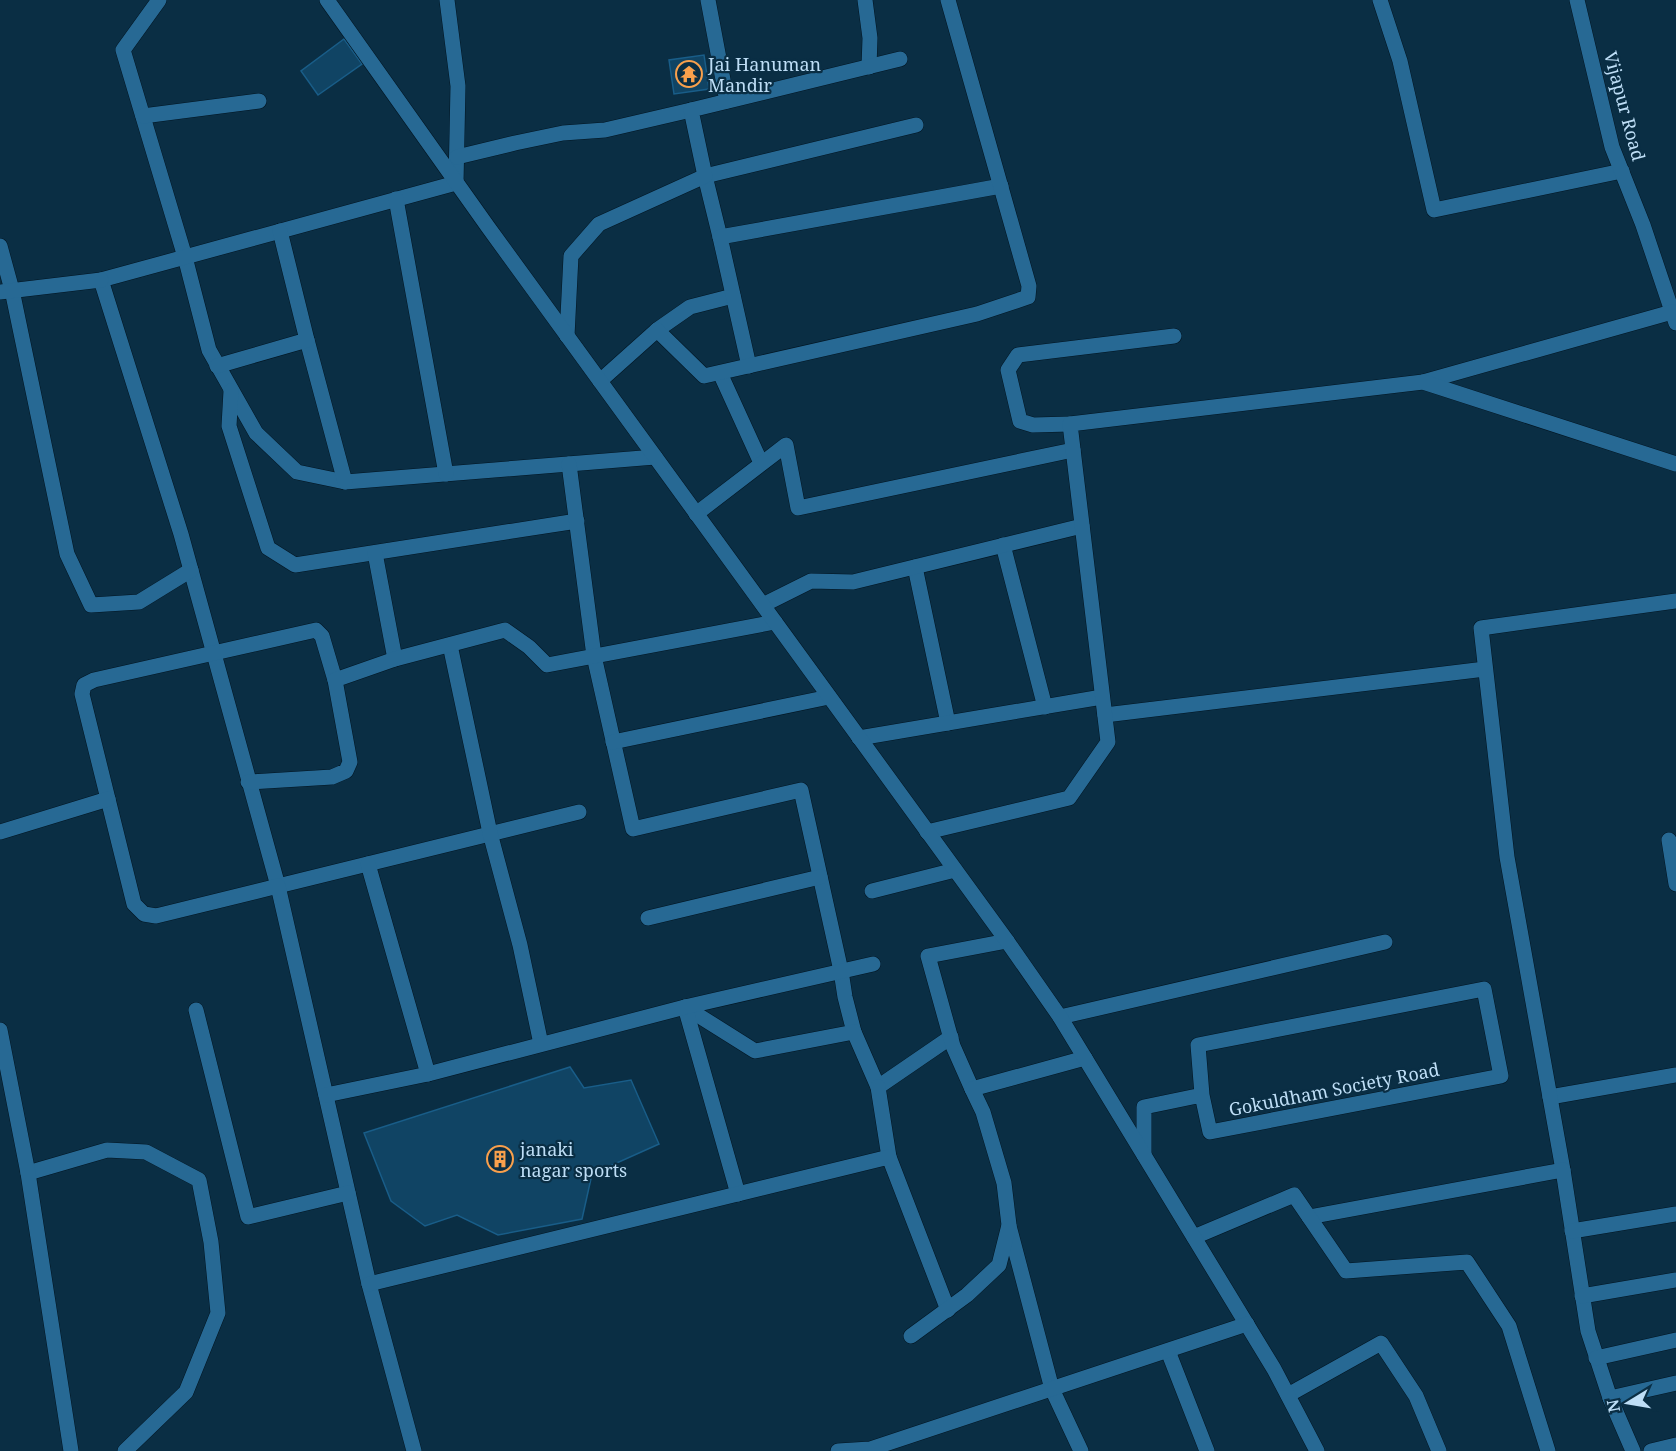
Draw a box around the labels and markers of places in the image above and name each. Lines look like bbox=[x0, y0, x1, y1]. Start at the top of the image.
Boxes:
place label: Jai Hanuman Mandir bbox=[707, 52, 822, 97]
temple icon: Jai Hanuman Mandir bbox=[674, 59, 704, 89]
place label: janaki nagar sports bbox=[519, 1137, 627, 1182]
building icon: janaki nagar sports bbox=[485, 1144, 515, 1174]

